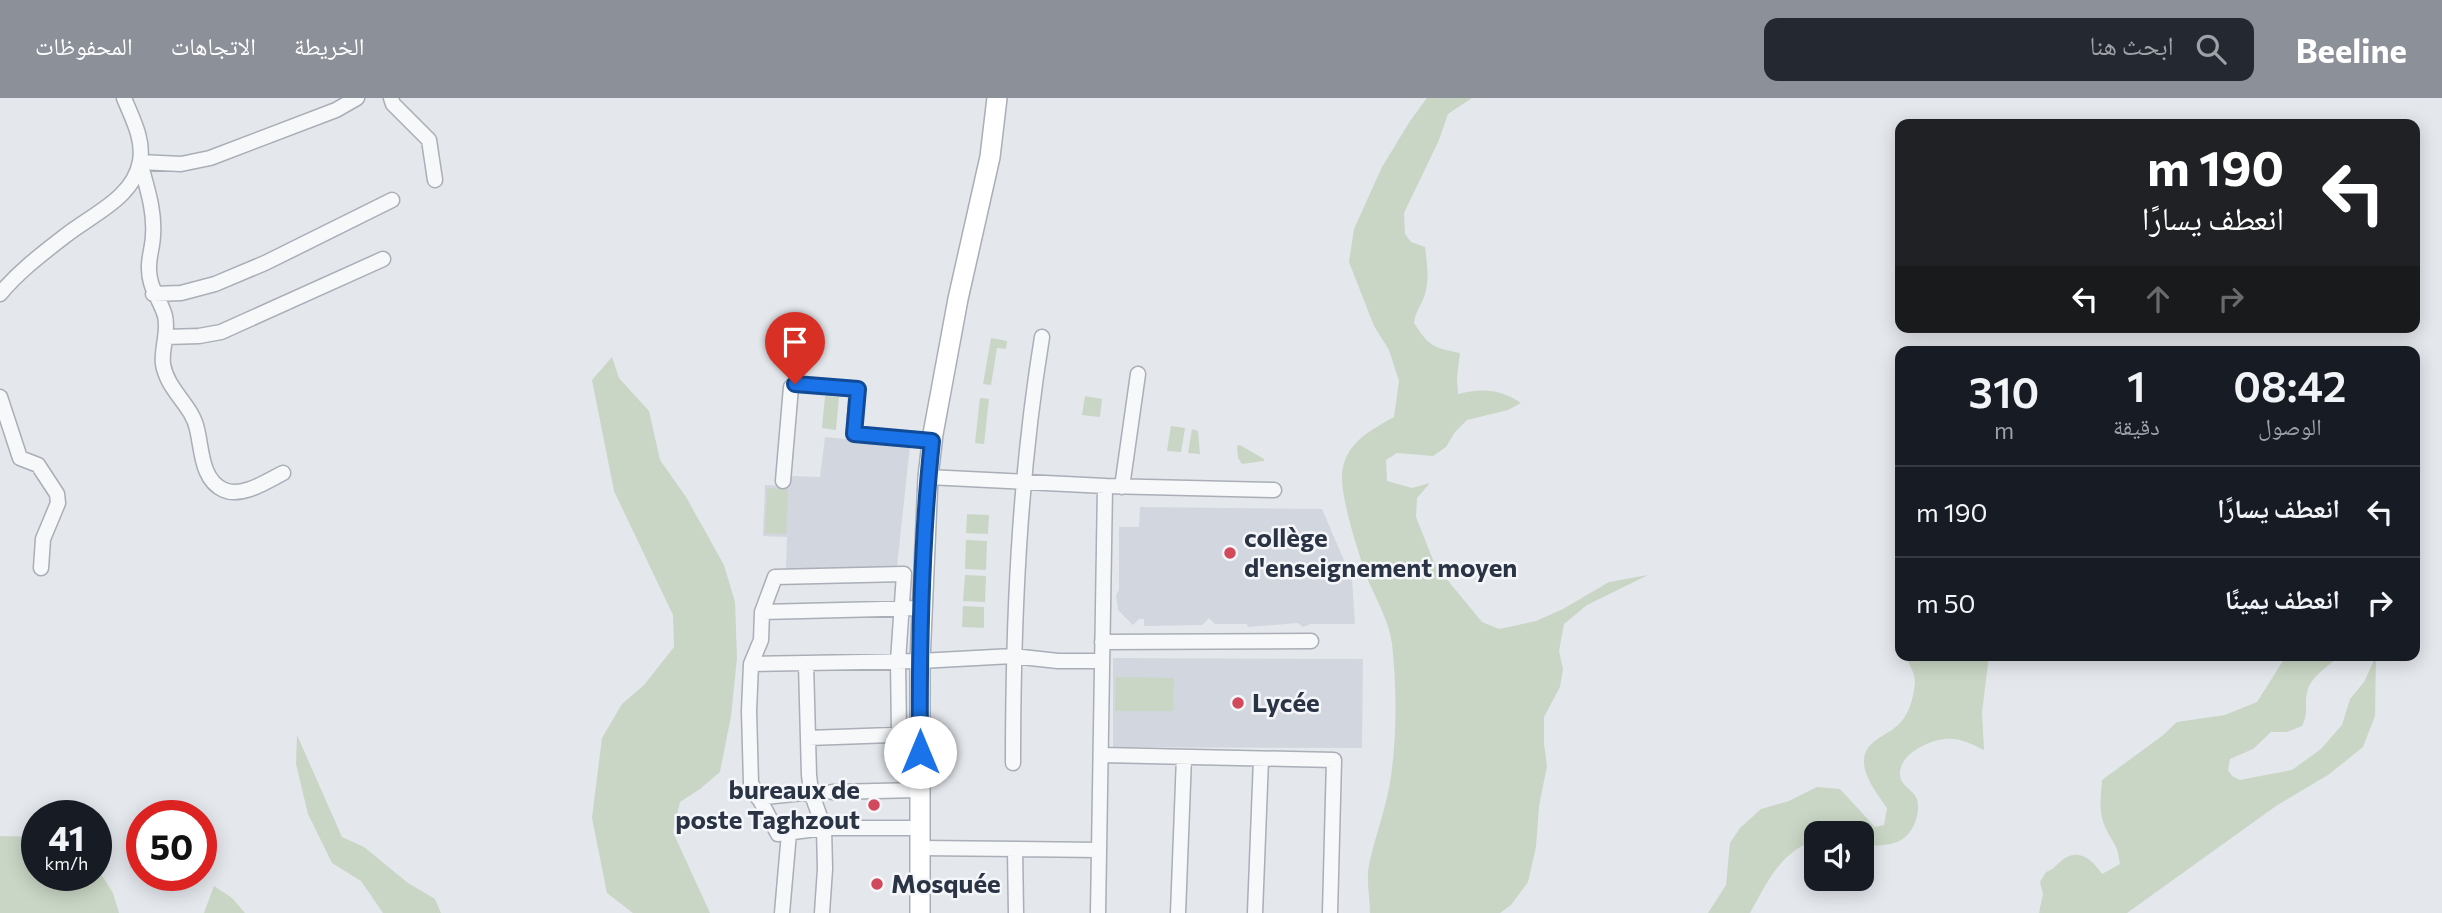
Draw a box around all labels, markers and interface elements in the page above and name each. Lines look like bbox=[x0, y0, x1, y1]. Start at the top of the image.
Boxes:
search box bbox=[1764, 18, 2254, 81]
text: ابحث هنا bbox=[2089, 29, 2174, 60]
text: Beeline bbox=[2296, 29, 2407, 70]
icon: search bbox=[2192, 30, 2230, 68]
text: المحفوظات bbox=[35, 31, 133, 60]
text: الاتجاهات bbox=[171, 31, 256, 60]
text: الخريطة bbox=[294, 31, 365, 60]
text: 190 m bbox=[2147, 136, 2284, 196]
icon: left bbox=[2308, 147, 2399, 238]
text: انعطف يسارًا bbox=[2142, 197, 2284, 237]
icon: left bbox=[2066, 280, 2104, 318]
icon: ahead bbox=[2139, 280, 2177, 318]
icon: right bbox=[2212, 280, 2250, 318]
pin bbox=[765, 312, 825, 384]
icon: arrive bbox=[776, 323, 814, 361]
text: 1 bbox=[2127, 359, 2146, 411]
text: 08:42 bbox=[2233, 359, 2346, 411]
text: 310 bbox=[1969, 365, 2039, 417]
text: دقيقة bbox=[2113, 412, 2160, 440]
text: الوصول bbox=[2258, 412, 2322, 440]
text: m bbox=[1994, 416, 2014, 444]
text: انعطف يسارًا bbox=[2217, 492, 2340, 523]
icon: left bbox=[2361, 493, 2399, 531]
text: 190 m bbox=[1916, 496, 1988, 527]
place label: collège d'enseignement moyen bbox=[1244, 521, 1517, 582]
marker: collège d'enseignement moyen bbox=[1222, 545, 1238, 561]
text: انعطف يمينًا bbox=[2225, 583, 2340, 614]
icon: right bbox=[2361, 584, 2399, 622]
text: 50 m bbox=[1916, 587, 1976, 618]
place label: Lycée bbox=[1252, 686, 1320, 717]
marker: Lycée bbox=[1230, 695, 1246, 711]
position arrow bbox=[883, 715, 957, 789]
place label: bureaux de poste Taghzout bbox=[675, 773, 860, 834]
marker: bureaux de poste Taghzout bbox=[866, 797, 882, 813]
speed limit sign: 50 bbox=[126, 800, 217, 891]
text: 41 bbox=[48, 815, 85, 858]
map controls bbox=[1804, 821, 1874, 891]
button: sound bbox=[1804, 821, 1874, 891]
text: km/h bbox=[45, 852, 88, 874]
place label: Mosquée bbox=[891, 867, 1001, 898]
marker: Mosquée bbox=[869, 876, 885, 892]

